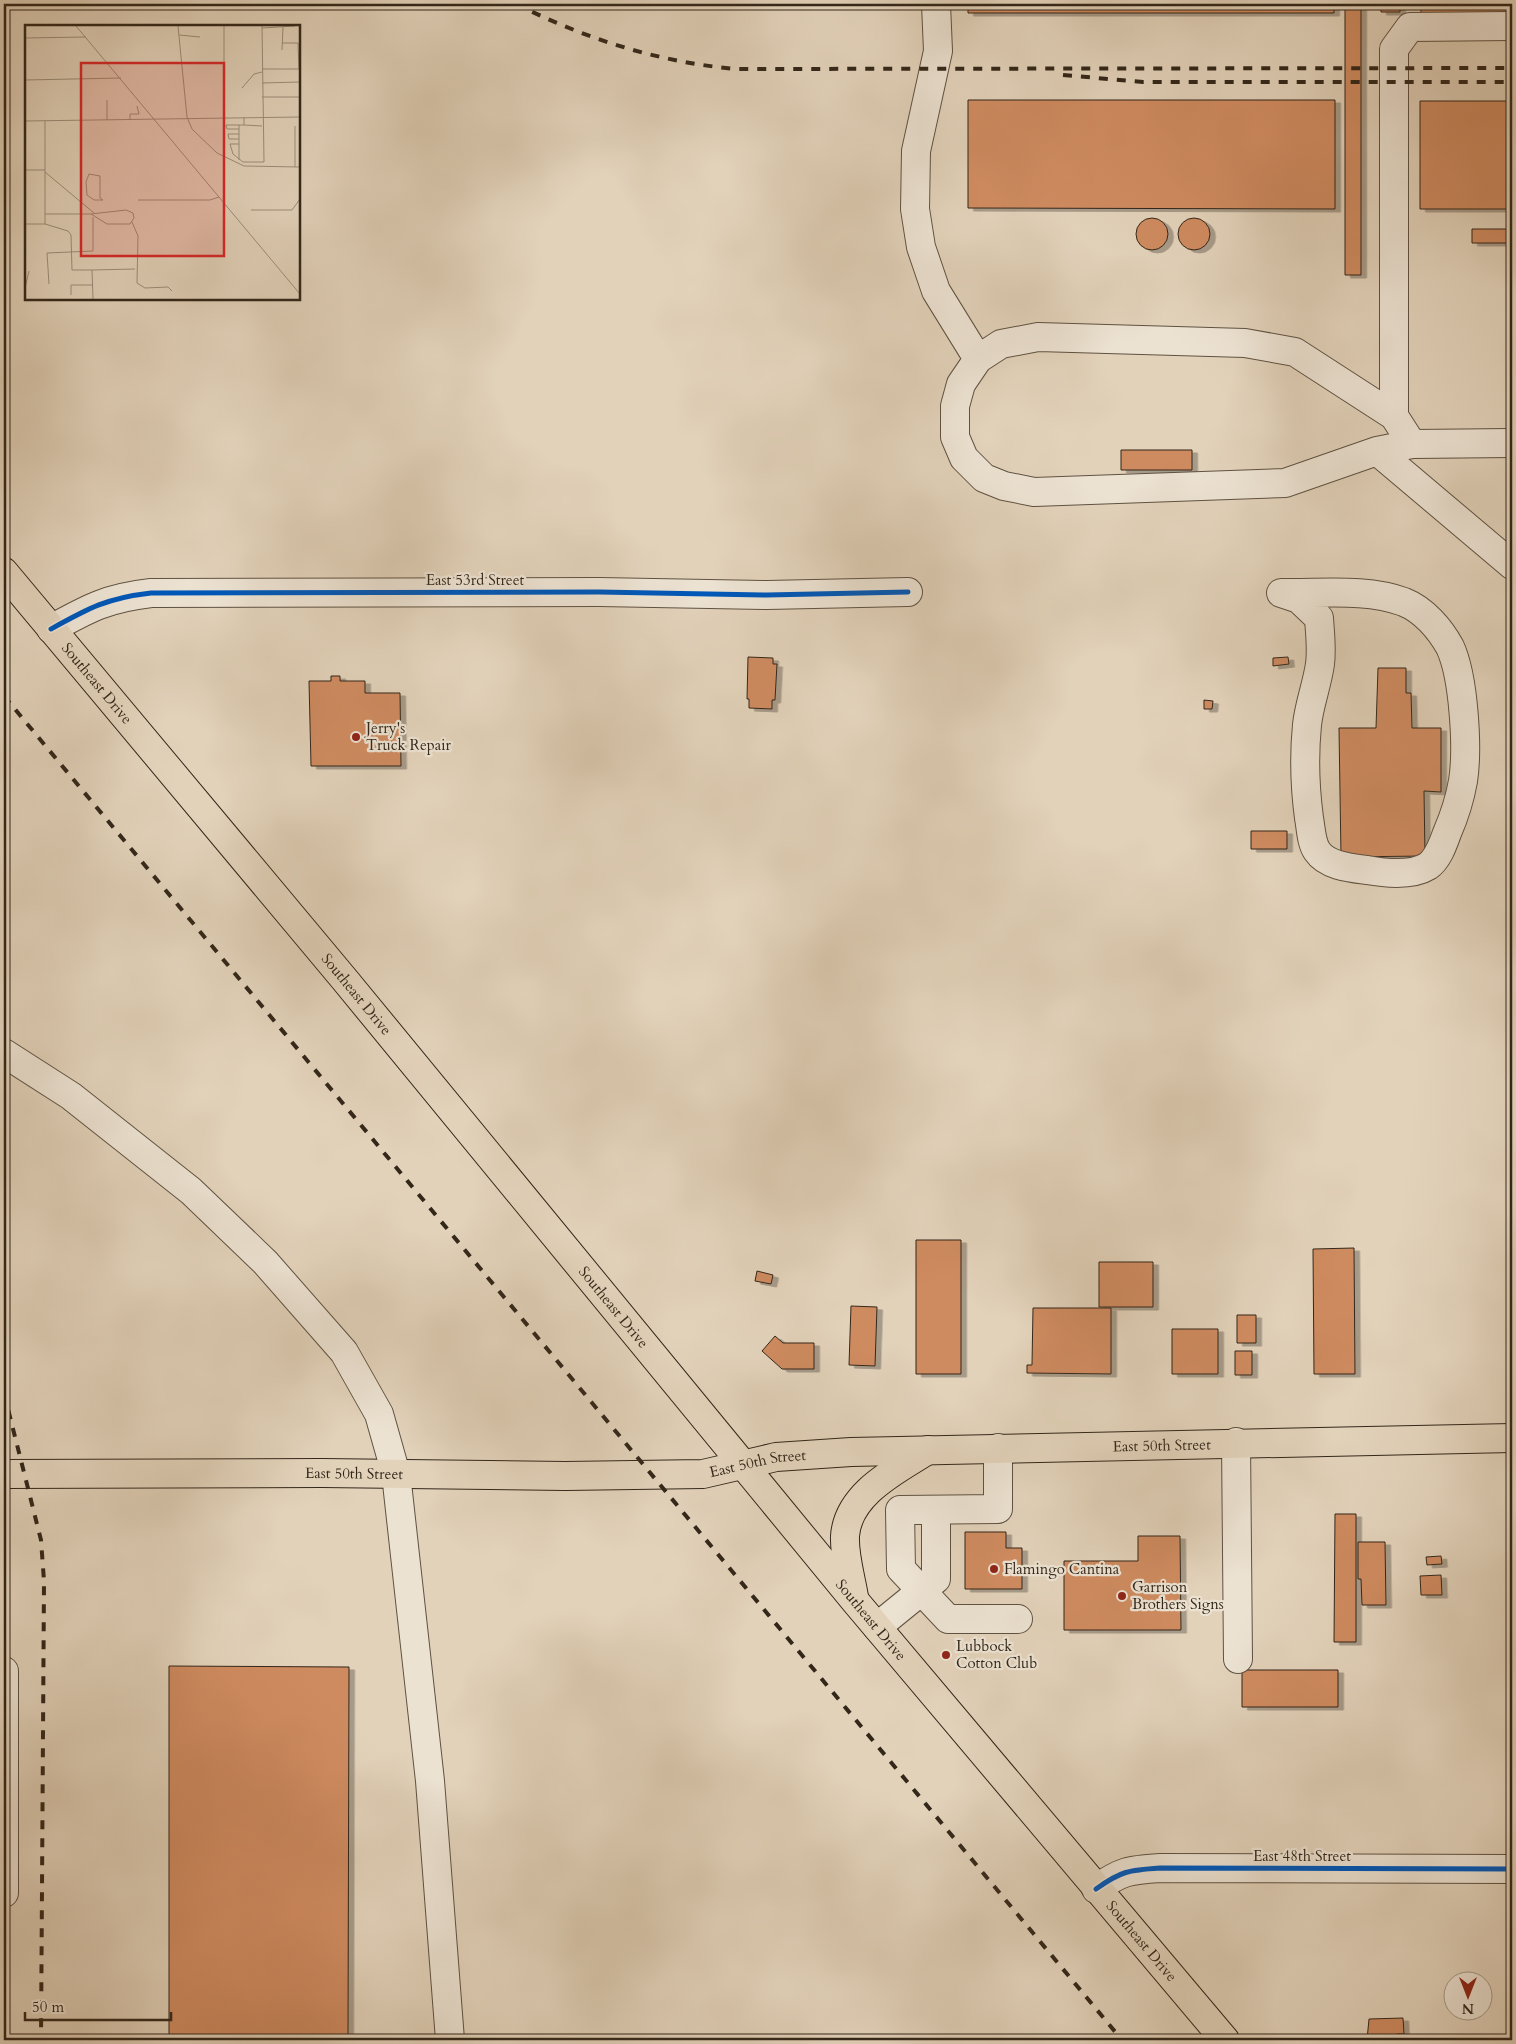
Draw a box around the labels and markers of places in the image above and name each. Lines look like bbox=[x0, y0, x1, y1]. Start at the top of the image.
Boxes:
place label: Jerry's Truck Repair bbox=[364, 718, 451, 755]
marker: Jerry's Truck Repair bbox=[350, 731, 362, 743]
place label: Flamingo Cantina bbox=[1004, 1559, 1120, 1579]
marker: Flamingo Cantina bbox=[988, 1563, 1000, 1575]
place label: Garrison Brothers Signs bbox=[1132, 1577, 1224, 1614]
marker: Garrison Brothers Signs bbox=[1116, 1590, 1128, 1602]
place label: Lubbock Cotton Club bbox=[956, 1636, 1037, 1673]
marker: Lubbock Cotton Club bbox=[940, 1649, 952, 1661]

